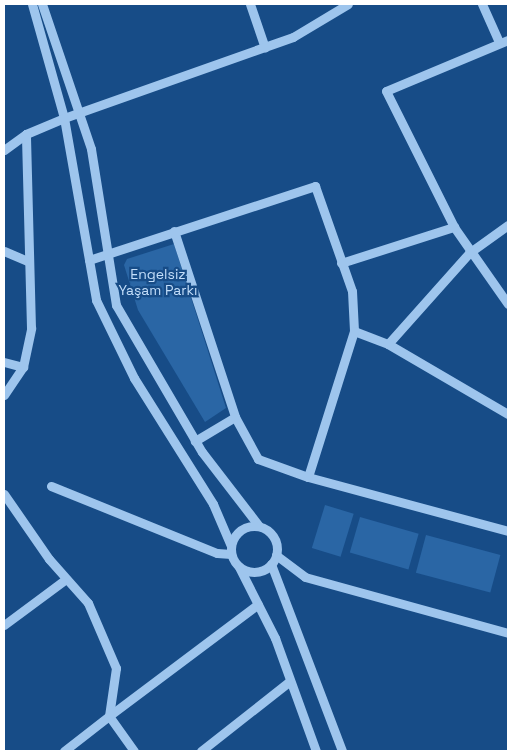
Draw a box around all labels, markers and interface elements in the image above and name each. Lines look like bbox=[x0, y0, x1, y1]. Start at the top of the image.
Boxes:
park label: Engelsiz Yaşam Parkı bbox=[119, 266, 197, 298]

